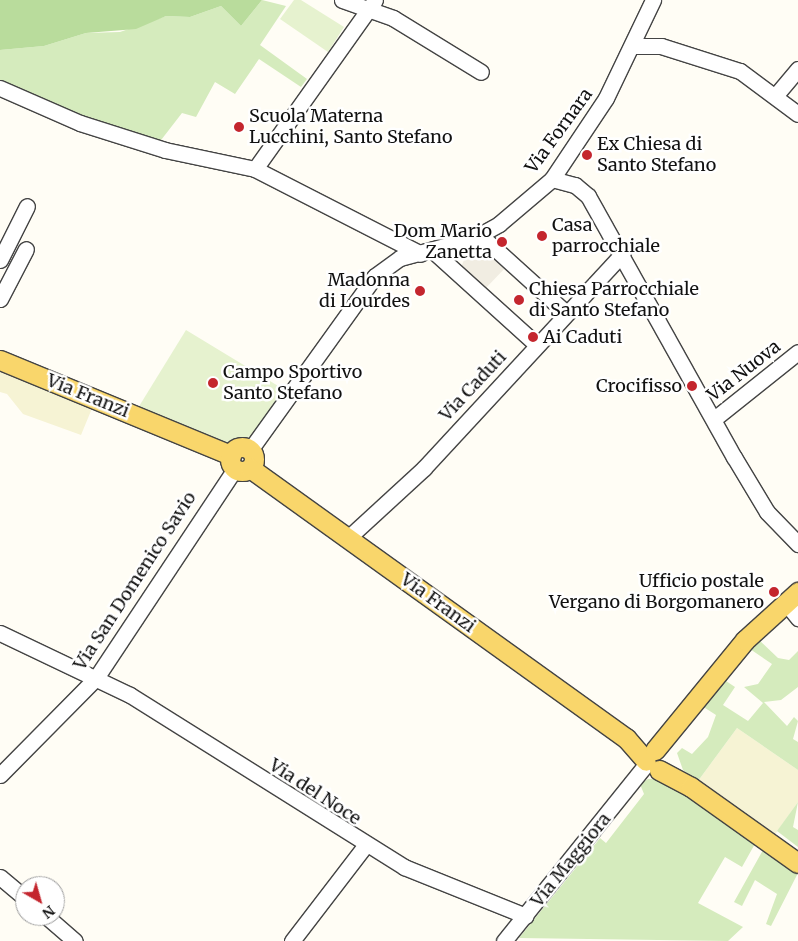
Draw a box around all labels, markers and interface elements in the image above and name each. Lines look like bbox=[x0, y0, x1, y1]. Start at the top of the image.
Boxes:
street label: Via Fornara bbox=[521, 84, 597, 178]
place label: Scuola Materna Lucchini, Santo Stefano bbox=[249, 106, 452, 148]
marker: Scuola Materna Lucchini, Santo Stefano bbox=[233, 121, 245, 133]
place label: Ex Chiesa di Santo Stefano bbox=[597, 134, 716, 176]
marker: Ex Chiesa di Santo Stefano bbox=[581, 149, 593, 161]
place label: Casa parrocchiale bbox=[552, 215, 660, 258]
place label: Dom Mario Zanetta bbox=[394, 221, 492, 264]
marker: Casa parrocchiale bbox=[536, 230, 548, 242]
marker: Dom Mario Zanetta bbox=[496, 236, 508, 248]
place label: Madonna di Lourdes bbox=[319, 270, 410, 312]
place label: Chiesa Parrocchiale di Santo Stefano bbox=[529, 279, 699, 322]
marker: Madonna di Lourdes bbox=[414, 285, 426, 297]
marker: Chiesa Parrocchiale di Santo Stefano bbox=[513, 294, 525, 306]
place label: Ai Caduti bbox=[543, 326, 622, 348]
marker: Ai Caduti bbox=[527, 331, 539, 343]
street label: Via Nuova bbox=[703, 336, 785, 406]
street label: Via Caduti bbox=[435, 346, 511, 426]
place label: Campo Sportivo Santo Stefano bbox=[223, 362, 362, 404]
street label: Via Franzi bbox=[44, 370, 132, 422]
place label: Crocifisso bbox=[596, 375, 682, 397]
marker: Campo Sportivo Santo Stefano bbox=[207, 377, 219, 389]
marker: Crocifisso bbox=[686, 380, 698, 392]
street label: Via San Domenico Savio bbox=[69, 488, 201, 674]
street label: Via Franzi bbox=[396, 569, 480, 637]
place label: Ufficio postale Vergano di Borgomanero bbox=[549, 571, 764, 614]
marker: Ufficio postale Vergano di Borgomanero bbox=[768, 586, 780, 598]
street label: Via del Noce bbox=[265, 754, 365, 830]
street label: Via Maggiora bbox=[526, 809, 616, 911]
north arrow bbox=[15, 876, 65, 926]
text: N bbox=[39, 902, 59, 923]

